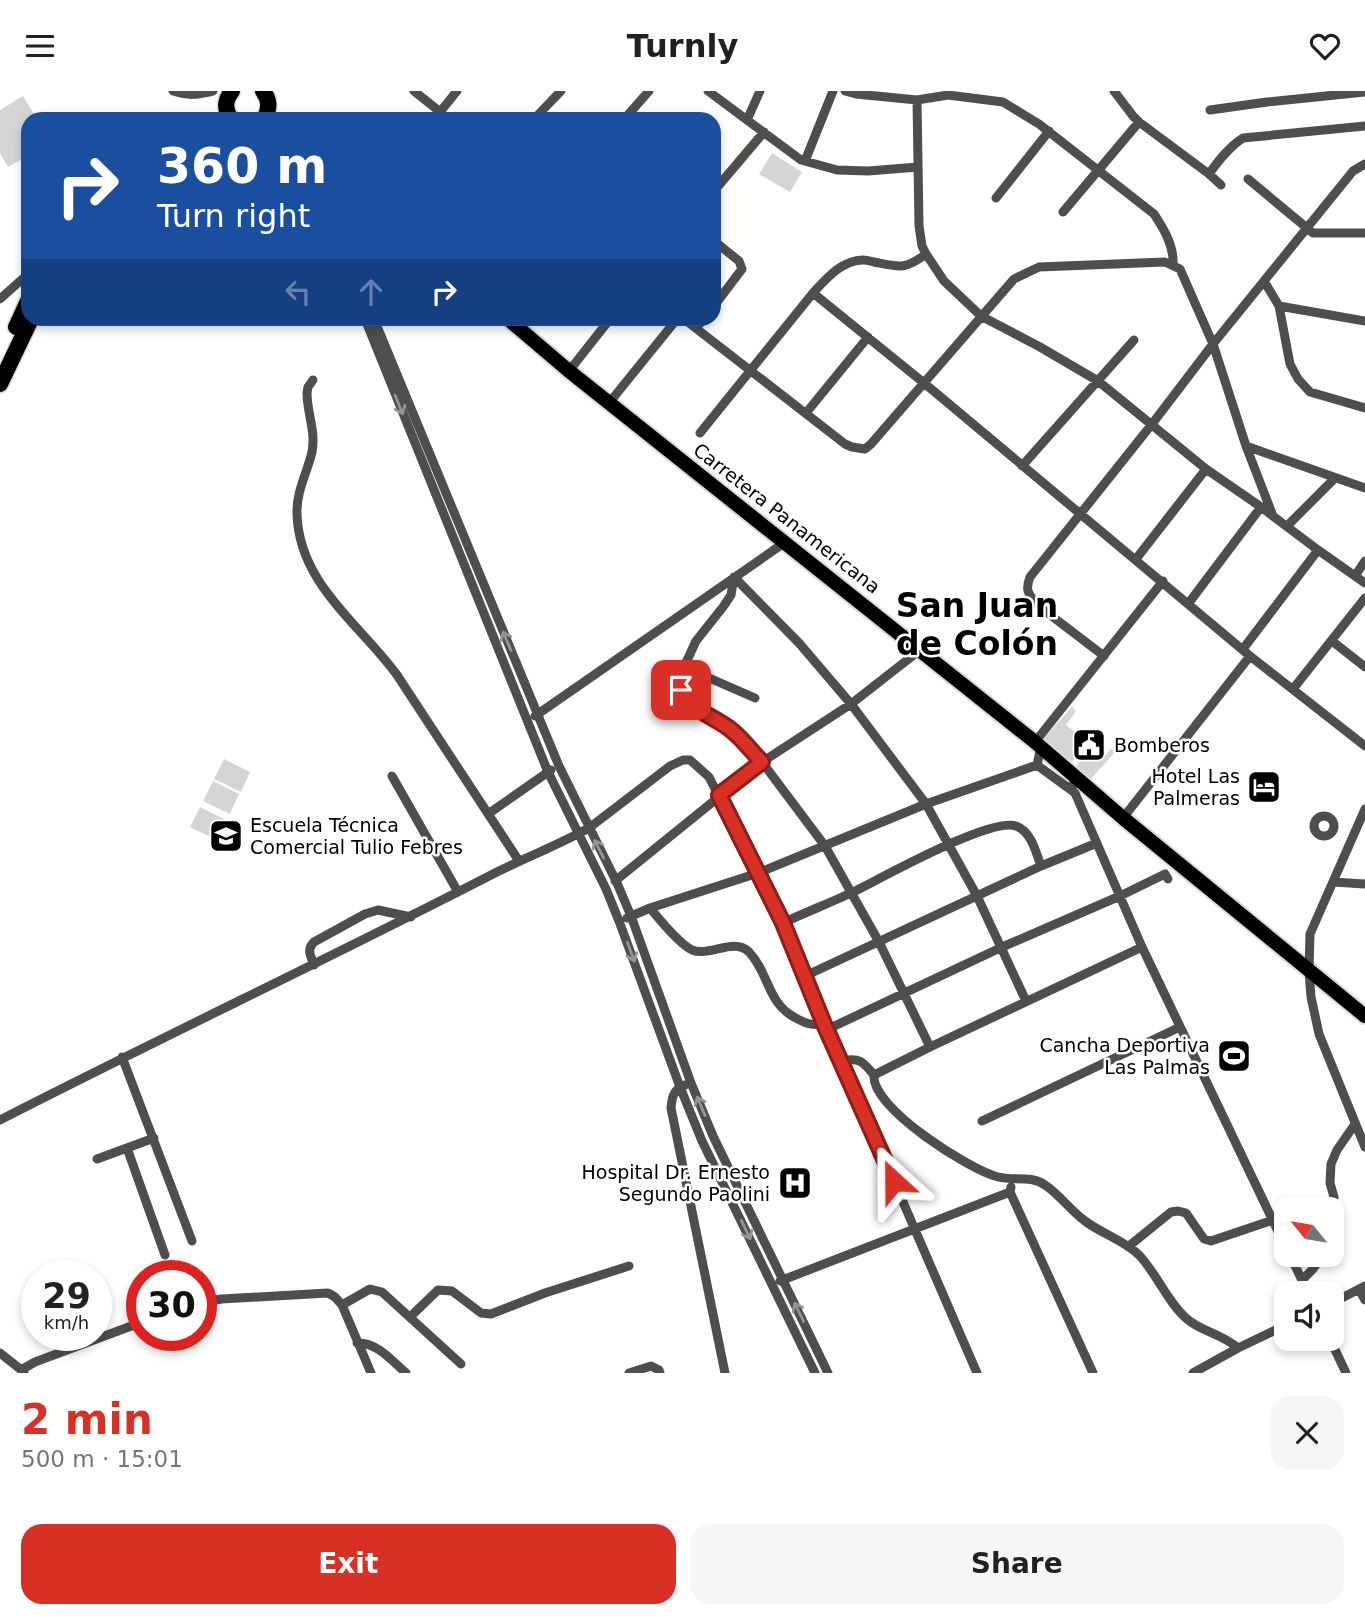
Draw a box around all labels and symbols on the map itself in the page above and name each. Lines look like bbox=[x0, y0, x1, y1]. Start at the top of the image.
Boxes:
one-way arrow bbox=[394, 393, 407, 415]
street label: Carretera Panamericana bbox=[689, 438, 885, 598]
district label: San Juan de Colón bbox=[896, 586, 1058, 663]
one-way arrow bbox=[500, 631, 513, 653]
pin bbox=[651, 660, 711, 720]
public building icon: Bomberos bbox=[1070, 726, 1108, 764]
place label: Bomberos bbox=[1114, 734, 1210, 756]
place label: Hotel Las Palmeras bbox=[1152, 765, 1240, 809]
hotel icon: Hotel Las Palmeras bbox=[1245, 768, 1283, 806]
place label: Escuela Técnica Comercial Tulio Febres bbox=[250, 814, 463, 858]
school or university icon: Escuela Técnica Comercial Tulio Febres bbox=[207, 817, 245, 855]
one-way arrow bbox=[592, 839, 606, 860]
one-way arrow bbox=[625, 941, 638, 963]
place label: Cancha Deportiva Las Palmas bbox=[1039, 1034, 1210, 1078]
sports icon: Cancha Deportiva Las Palmas bbox=[1215, 1037, 1253, 1075]
one-way arrow bbox=[694, 1096, 707, 1118]
position arrow bbox=[857, 1144, 931, 1218]
place label: Hospital Dr. Ernesto Segundo Paolini bbox=[581, 1161, 770, 1205]
hospital icon: Hospital Dr. Ernesto Segundo Paolini bbox=[776, 1164, 814, 1202]
north arrow bbox=[1274, 1197, 1344, 1267]
one-way arrow bbox=[739, 1219, 753, 1240]
speed limit sign: 30 bbox=[126, 1260, 217, 1351]
one-way arrow bbox=[791, 1302, 805, 1323]

